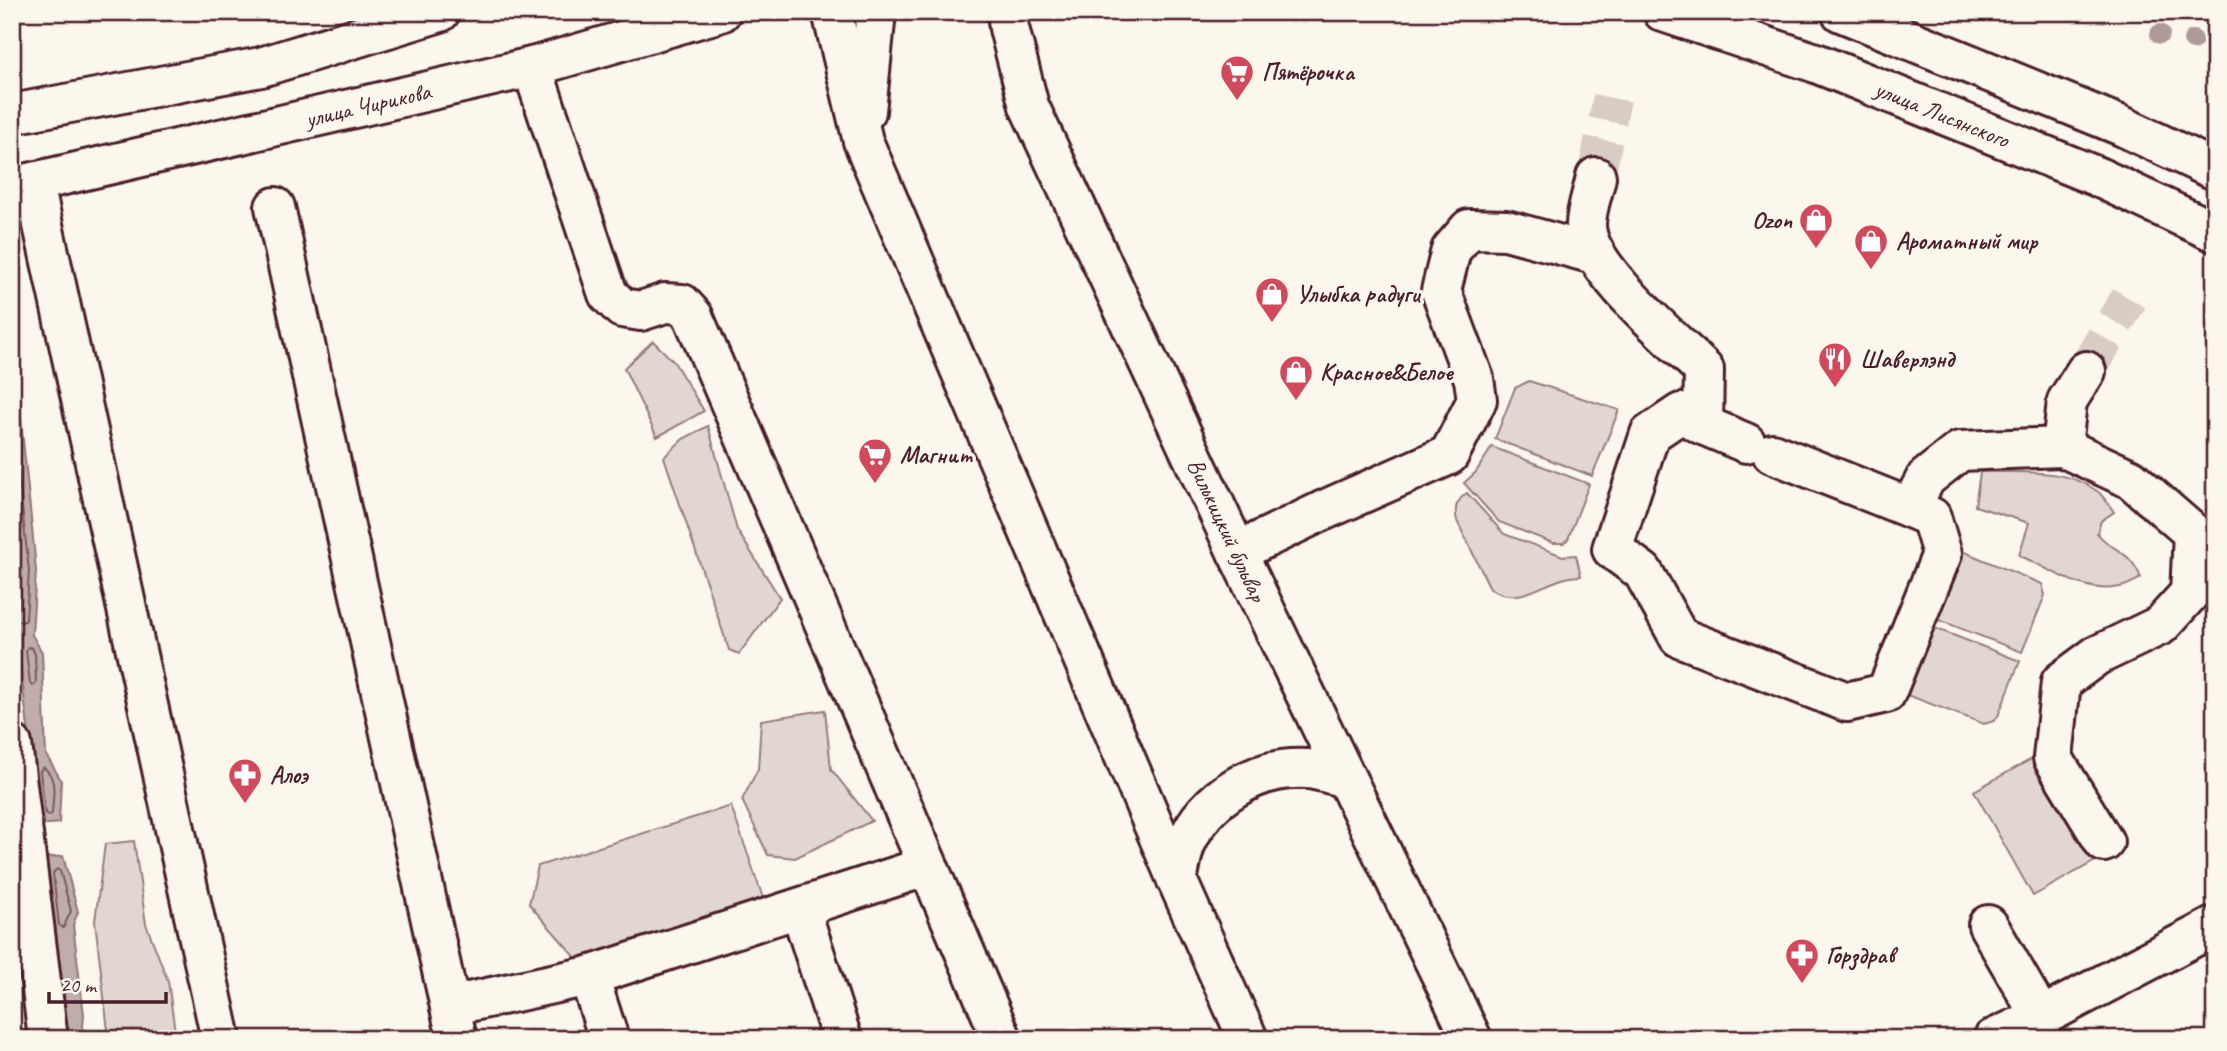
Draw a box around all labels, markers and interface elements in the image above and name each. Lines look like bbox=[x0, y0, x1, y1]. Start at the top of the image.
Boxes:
supermarket icon: Пятёрочка bbox=[1218, 53, 1256, 102]
place label: Пятёрочка bbox=[1262, 57, 1355, 87]
street label: улица Лисянского bbox=[1869, 73, 2015, 155]
street label: улица Чирикова bbox=[300, 76, 435, 134]
shop icon: Ozon bbox=[1797, 201, 1835, 250]
place label: Ozon bbox=[1752, 205, 1793, 235]
shop icon: Ароматный мир bbox=[1852, 222, 1890, 271]
place label: Ароматный мир bbox=[1896, 226, 2040, 256]
shop icon: Улыбка радуги bbox=[1253, 275, 1291, 324]
place label: Улыбка радуги bbox=[1296, 279, 1422, 309]
restaurant icon: Шаверлэнд bbox=[1816, 340, 1854, 389]
place label: Шаверлэнд bbox=[1860, 344, 1957, 374]
shop icon: Красное&Белое bbox=[1277, 353, 1315, 402]
place label: Красное&Белое bbox=[1320, 357, 1455, 387]
supermarket icon: Магнит bbox=[856, 436, 894, 485]
place label: Магнит bbox=[900, 440, 973, 470]
street label: Вилькицкий бульвар bbox=[1181, 454, 1274, 608]
pharmacy icon: Алоэ bbox=[226, 756, 264, 805]
place label: Алоэ bbox=[270, 760, 309, 790]
pharmacy icon: Горздрав bbox=[1783, 936, 1821, 985]
place label: Горздрав bbox=[1826, 940, 1899, 971]
scale bar bbox=[49, 960, 166, 1004]
text: 20 m bbox=[60, 972, 98, 998]

